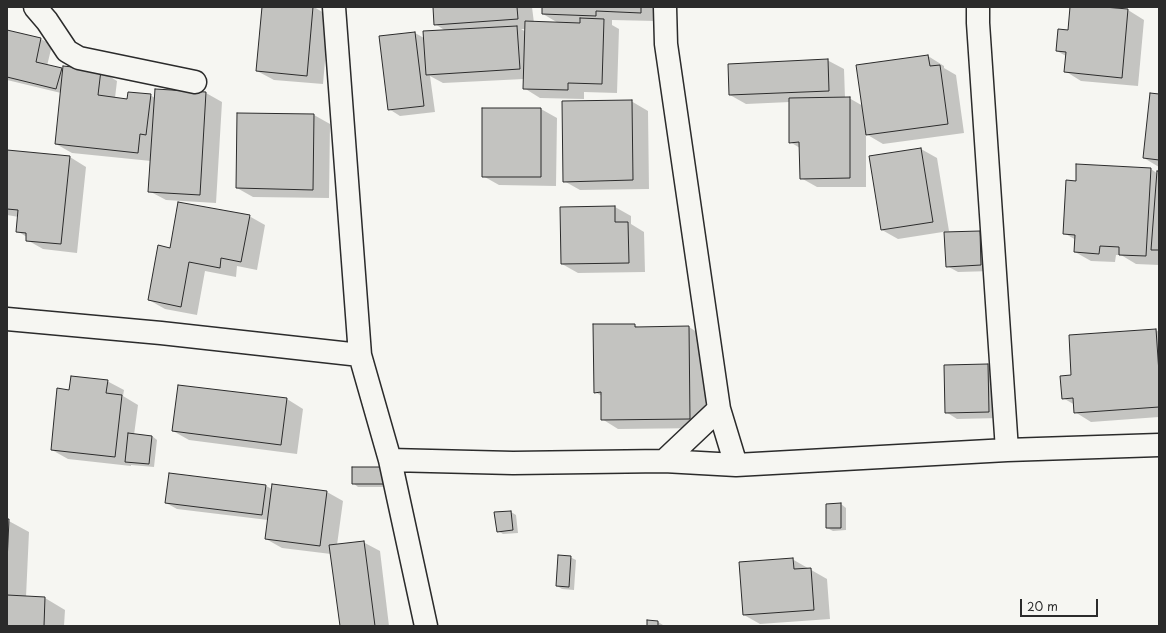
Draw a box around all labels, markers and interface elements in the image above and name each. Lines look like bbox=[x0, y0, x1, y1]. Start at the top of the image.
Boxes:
scale bar bbox=[1022, 591, 1100, 617]
text: 20 m bbox=[1027, 597, 1058, 615]

